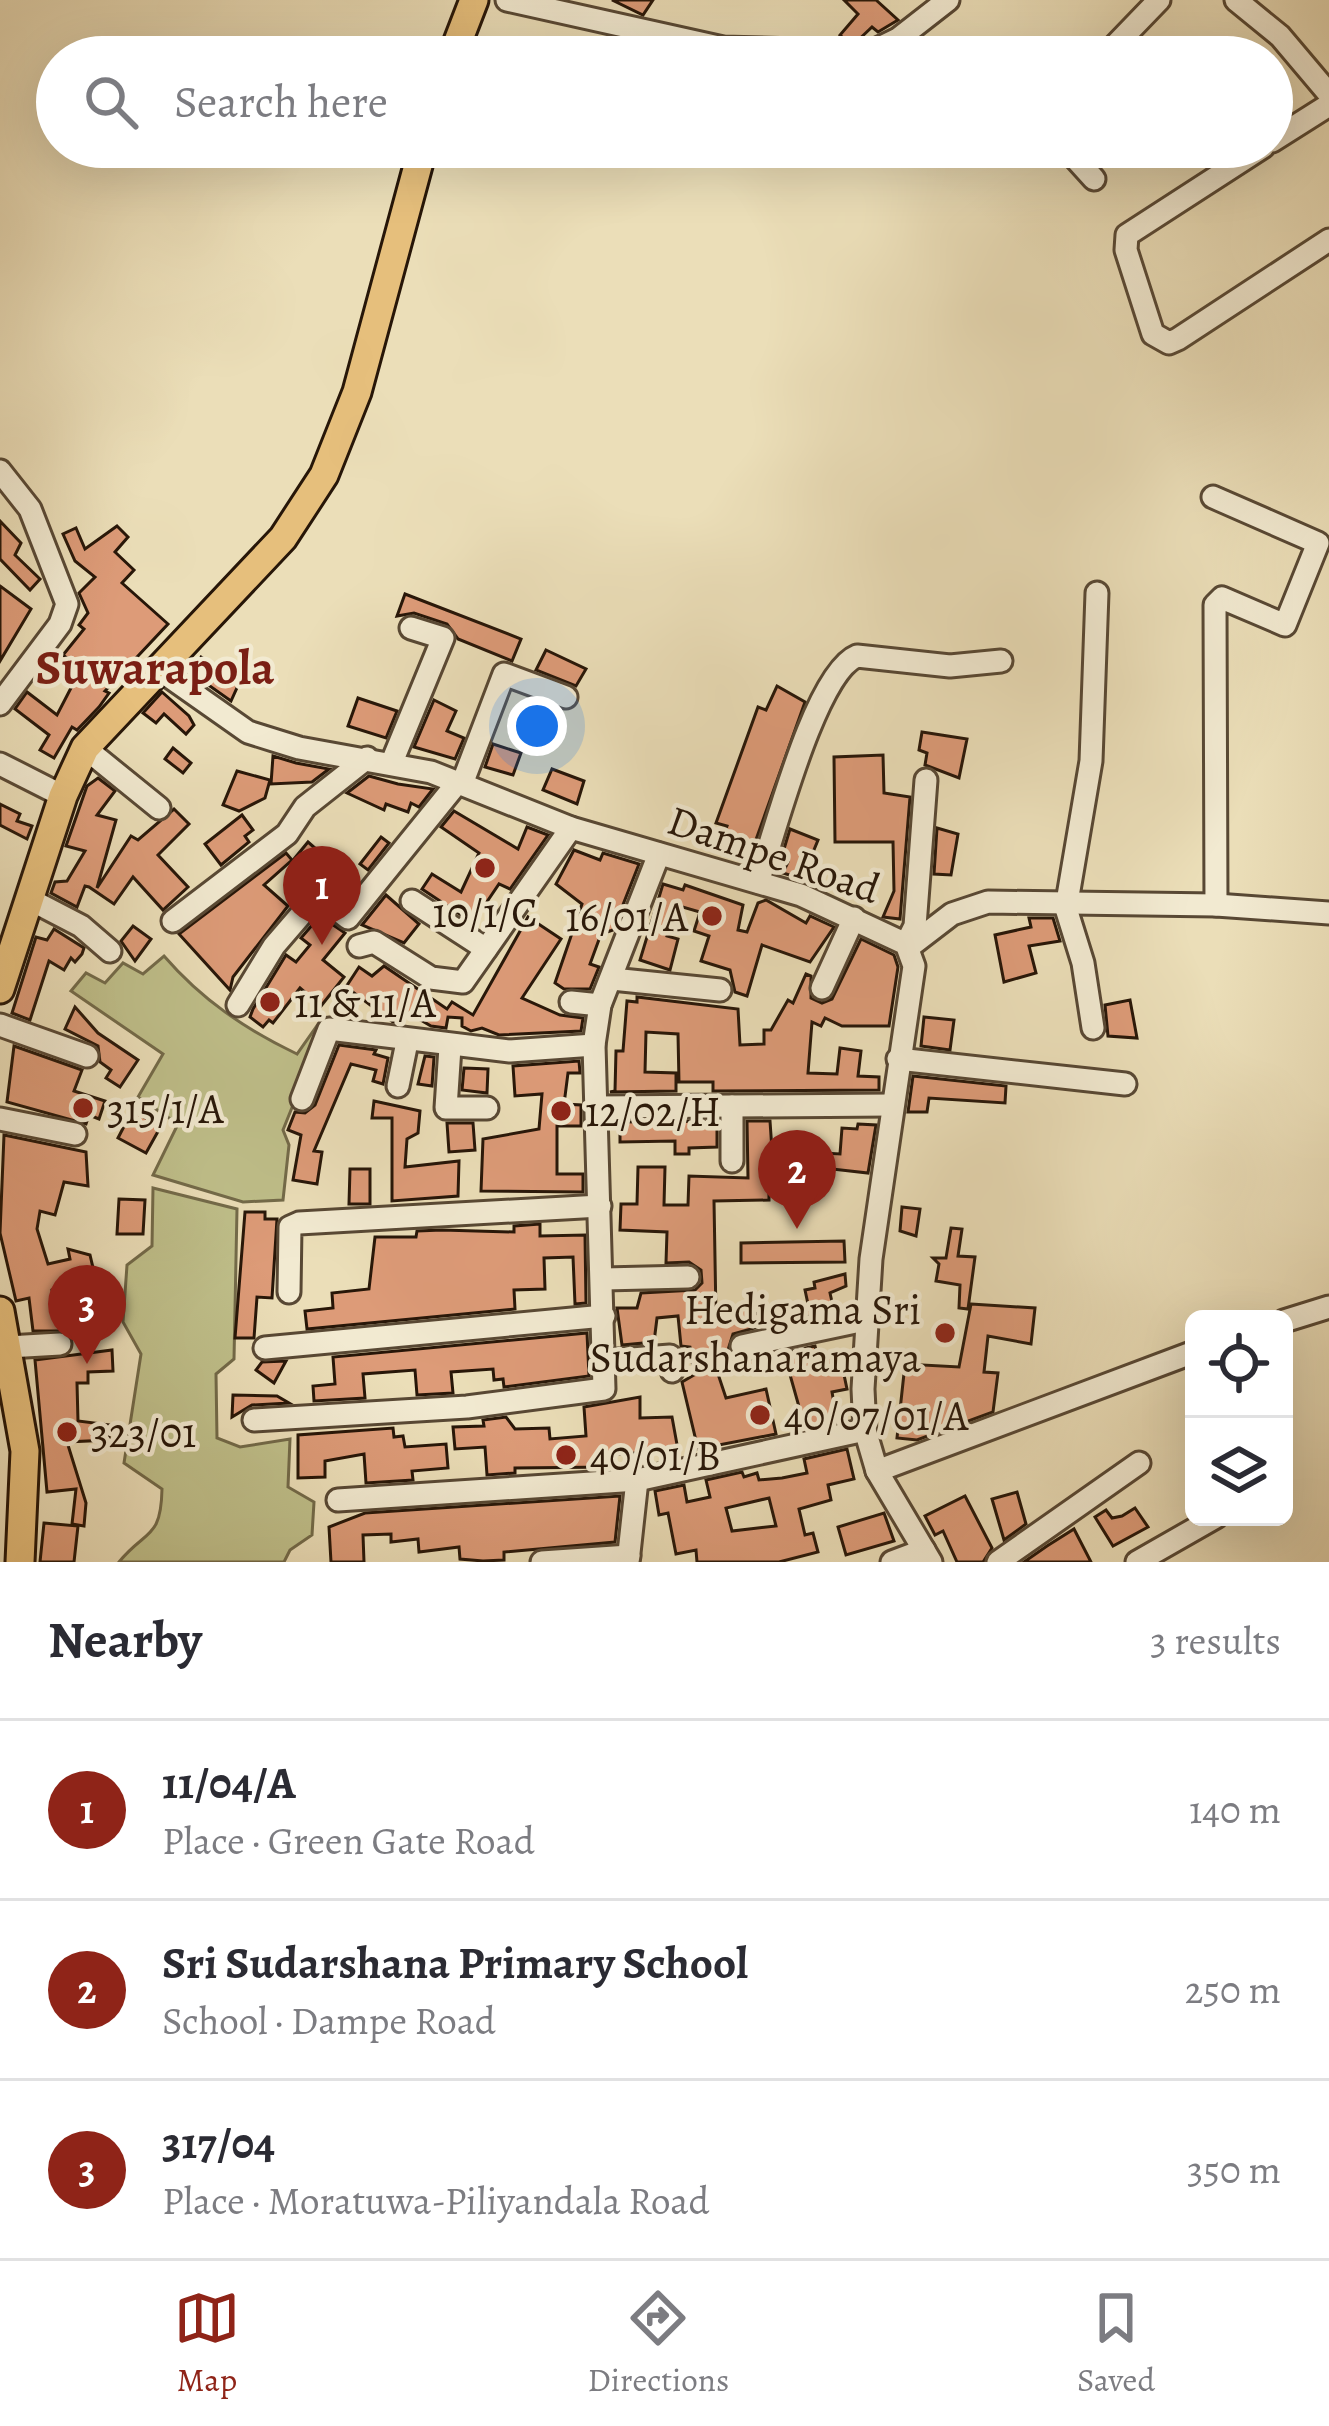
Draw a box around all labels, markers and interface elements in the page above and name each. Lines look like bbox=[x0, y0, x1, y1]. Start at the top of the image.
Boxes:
search box bbox=[36, 36, 1293, 168]
icon: search bbox=[78, 69, 144, 135]
text: Search here bbox=[174, 71, 388, 133]
district label: Suwarapola bbox=[36, 635, 274, 701]
your location bbox=[507, 696, 567, 756]
street label: Dampe Road bbox=[660, 791, 888, 917]
pin: 1 bbox=[283, 846, 361, 945]
marker: 10/1/C bbox=[472, 855, 498, 881]
place label: 10/1/C bbox=[432, 884, 538, 941]
place label: 16/01/A bbox=[565, 888, 688, 945]
marker: 16/01/A bbox=[699, 903, 725, 929]
place label: 11 & 11/A bbox=[294, 974, 436, 1031]
marker: 11 & 11/A bbox=[257, 989, 283, 1015]
place label: 315/1/A bbox=[107, 1080, 224, 1137]
place label: 12/02/H bbox=[585, 1083, 721, 1140]
marker: 315/1/A bbox=[70, 1095, 96, 1121]
marker: 12/02/H bbox=[548, 1098, 574, 1124]
pin: 2 bbox=[758, 1130, 836, 1229]
pin: 3 bbox=[48, 1265, 126, 1364]
place label: Hedigama Sri Sudarshanaramaya bbox=[590, 1281, 921, 1386]
map controls bbox=[1185, 1310, 1293, 1526]
button: locate bbox=[1185, 1310, 1293, 1418]
marker: Hedigama Sri Sudarshanaramaya bbox=[932, 1320, 958, 1346]
place label: 40/07/01/A bbox=[784, 1387, 969, 1444]
marker: 40/07/01/A bbox=[747, 1402, 773, 1428]
place label: 323/01 bbox=[91, 1404, 196, 1461]
button: layers bbox=[1185, 1418, 1293, 1526]
marker: 323/01 bbox=[54, 1419, 80, 1445]
place label: 40/01/B bbox=[590, 1427, 721, 1484]
marker: 40/01/B bbox=[553, 1442, 579, 1468]
text: Nearby bbox=[48, 1605, 202, 1675]
text: 3 results bbox=[1150, 1614, 1281, 1667]
text: 11/04/A bbox=[162, 1752, 296, 1814]
text: 1 bbox=[80, 1783, 94, 1836]
text: 140 m bbox=[1189, 1783, 1281, 1836]
text: Place · Green Gate Road bbox=[162, 1814, 535, 1867]
text: Sri Sudarshana Primary School bbox=[162, 1932, 748, 1994]
text: 2 bbox=[78, 1963, 96, 2016]
text: 250 m bbox=[1185, 1963, 1281, 2016]
text: School · Dampe Road bbox=[162, 1994, 496, 2047]
text: 317/04 bbox=[162, 2112, 275, 2174]
text: 3 bbox=[79, 2143, 95, 2196]
text: 350 m bbox=[1187, 2143, 1281, 2196]
text: Place · Moratuwa-Piliyandala Road bbox=[162, 2174, 709, 2227]
tab: Map bbox=[174, 2285, 240, 2402]
tab: Directions bbox=[588, 2285, 729, 2402]
tab: Saved bbox=[1077, 2285, 1155, 2402]

